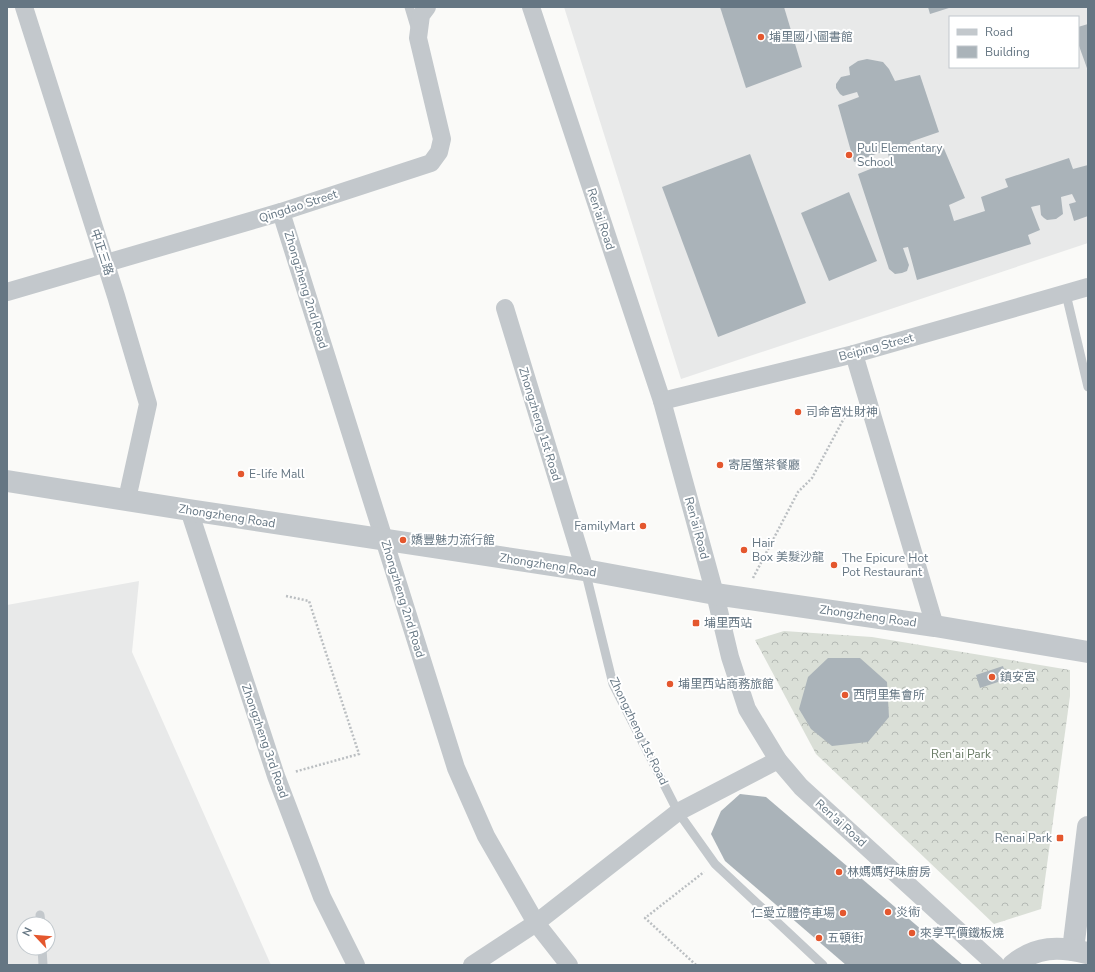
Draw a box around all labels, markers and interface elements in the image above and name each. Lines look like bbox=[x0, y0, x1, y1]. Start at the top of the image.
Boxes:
legend bbox=[949, 16, 1079, 68]
text: Road bbox=[985, 24, 1013, 40]
place label: 埔里國小圖書館 bbox=[769, 29, 853, 45]
marker: 埔里國小圖書館 bbox=[756, 32, 766, 42]
text: Building bbox=[985, 44, 1030, 60]
place label: Puli Elementary School bbox=[857, 140, 943, 170]
marker: Puli Elementary School bbox=[844, 150, 854, 160]
street label: Qingdao Street bbox=[257, 186, 340, 226]
street label: Ren'ai Road bbox=[584, 186, 618, 252]
street label: 中正三路 bbox=[87, 227, 117, 277]
street label: Zhongzheng 2nd Road bbox=[280, 229, 332, 351]
street label: Beiping Street bbox=[837, 329, 916, 365]
street label: Zhongzheng 1st Road bbox=[515, 365, 565, 483]
place label: 司命宮灶財神 bbox=[806, 404, 878, 420]
marker: 司命宮灶財神 bbox=[793, 407, 803, 417]
place label: 寄居蟹茶餐廳 bbox=[728, 457, 800, 473]
marker: 寄居蟹茶餐廳 bbox=[715, 460, 725, 470]
place label: E-life Mall bbox=[249, 466, 305, 482]
marker: E-life Mall bbox=[236, 469, 246, 479]
street label: Ren'ai Road bbox=[681, 495, 713, 561]
street label: Zhongzheng Road bbox=[177, 500, 277, 532]
place label: FamilyMart bbox=[574, 518, 636, 534]
marker: FamilyMart bbox=[638, 521, 648, 531]
place label: 嬌豐魅力流行館 bbox=[411, 532, 495, 548]
marker: 嬌豐魅力流行館 bbox=[398, 535, 408, 545]
place label: Hair Box 美髮沙龍 bbox=[752, 535, 824, 565]
street label: Zhongzheng 2nd Road bbox=[377, 538, 429, 660]
marker: Hair Box 美髮沙龍 bbox=[739, 545, 749, 555]
street label: Zhongzheng Road bbox=[498, 549, 598, 581]
place label: The Epicure Hot Pot Restaurant bbox=[842, 550, 929, 580]
marker: The Epicure Hot Pot Restaurant bbox=[829, 560, 839, 570]
street label: Zhongzheng Road bbox=[818, 601, 918, 631]
place label: 埔里西站 bbox=[704, 615, 752, 631]
marker: 埔里西站 bbox=[691, 618, 701, 628]
place label: 鎮安宮 bbox=[1000, 669, 1036, 685]
marker: 鎮安宮 bbox=[987, 672, 997, 682]
street label: Zhongzheng 1st Road bbox=[606, 674, 672, 788]
place label: 埔里西站商務旅館 bbox=[678, 676, 774, 692]
marker: 埔里西站商務旅館 bbox=[665, 679, 675, 689]
street label: Zhongzheng 3rd Road bbox=[238, 682, 292, 800]
place label: 西門里集會所 bbox=[853, 687, 925, 703]
marker: 西門里集會所 bbox=[840, 690, 850, 700]
park label: Ren'ai Park bbox=[931, 746, 992, 762]
street label: Ren'ai Road bbox=[812, 796, 870, 850]
place label: Renai Park bbox=[995, 830, 1053, 846]
marker: Renai Park bbox=[1055, 833, 1065, 843]
place label: 林媽媽好味廚房 bbox=[847, 864, 931, 880]
marker: 林媽媽好味廚房 bbox=[834, 867, 844, 877]
place label: 炎術 bbox=[896, 904, 920, 920]
place label: 仁愛立體停車場 bbox=[751, 905, 835, 921]
marker: 炎術 bbox=[883, 907, 893, 917]
marker: 仁愛立體停車場 bbox=[838, 908, 848, 918]
north arrow bbox=[16, 916, 56, 956]
text: N bbox=[19, 925, 36, 939]
place label: 來享平價鐵板燒 bbox=[920, 925, 1004, 941]
marker: 來享平價鐵板燒 bbox=[907, 928, 917, 938]
place label: 五頓街 bbox=[827, 930, 863, 946]
marker: 五頓街 bbox=[814, 933, 824, 943]

